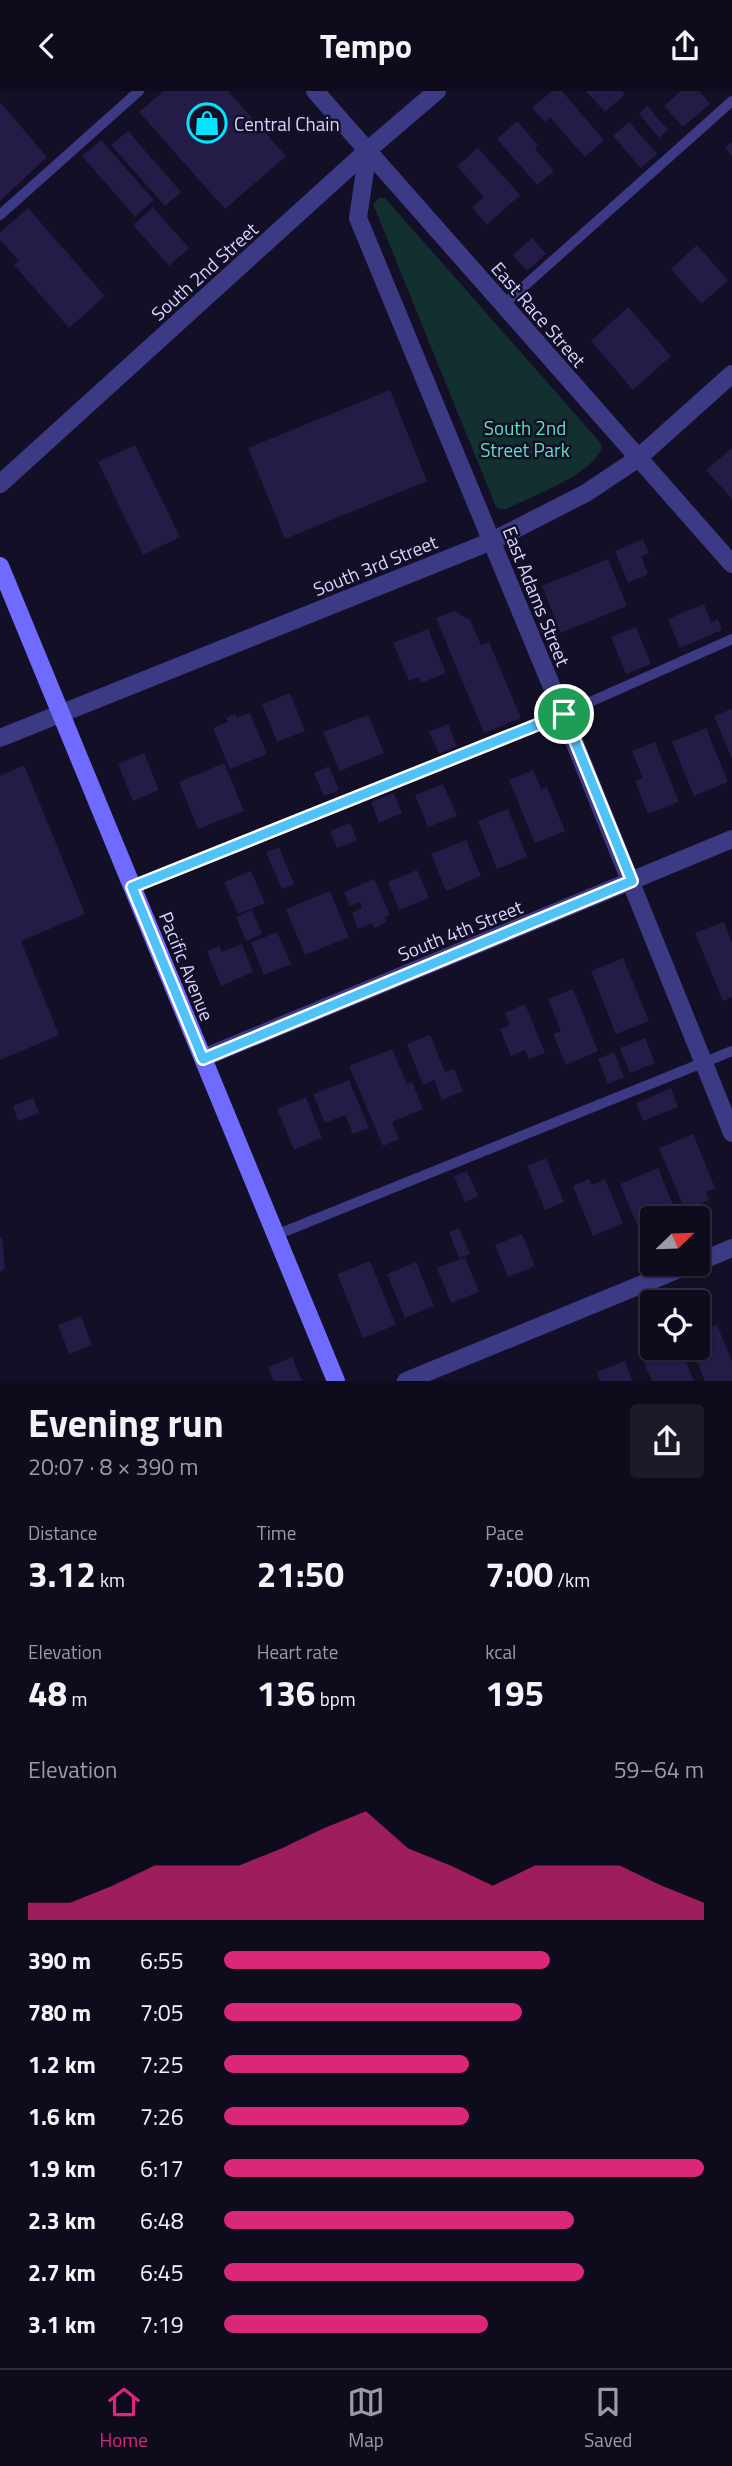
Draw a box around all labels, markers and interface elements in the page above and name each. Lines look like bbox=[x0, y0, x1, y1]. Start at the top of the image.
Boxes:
text: Tempo bbox=[320, 22, 412, 70]
icon: back bbox=[28, 27, 66, 65]
icon: share bbox=[666, 27, 704, 65]
shop icon: Central Chain bbox=[186, 102, 228, 144]
place label: Central Chain bbox=[234, 109, 340, 138]
street label: South 2nd Street bbox=[144, 215, 264, 327]
street label: East Race Street bbox=[485, 255, 593, 374]
park label: South 2nd Street Park bbox=[480, 413, 570, 464]
street label: East Adams Street bbox=[496, 522, 578, 671]
street label: South 3rd Street bbox=[309, 527, 442, 603]
pin bbox=[534, 684, 594, 744]
icon: arrive bbox=[545, 695, 583, 733]
street label: South 4th Street bbox=[393, 892, 527, 968]
street label: Pacific Avenue bbox=[152, 907, 222, 1025]
north arrow bbox=[640, 1206, 710, 1276]
map controls bbox=[640, 1206, 710, 1360]
button: locate bbox=[640, 1290, 710, 1360]
text: Evening run bbox=[28, 1394, 224, 1452]
button: share bbox=[630, 1404, 704, 1478]
text: 20:07 · 8 × 390 m bbox=[28, 1449, 198, 1484]
text: Distance bbox=[28, 1518, 97, 1547]
text: Time bbox=[257, 1518, 296, 1547]
text: Pace bbox=[485, 1518, 524, 1547]
text: 3.12 bbox=[28, 1547, 96, 1601]
text: 21:50 bbox=[257, 1547, 344, 1601]
text: 7:00 bbox=[485, 1547, 553, 1601]
text: km bbox=[96, 1565, 125, 1594]
text: /km bbox=[553, 1565, 590, 1594]
text: Elevation bbox=[28, 1637, 102, 1666]
text: Heart rate bbox=[257, 1637, 338, 1666]
text: kcal bbox=[485, 1637, 516, 1666]
text: 48 bbox=[28, 1666, 67, 1720]
text: 136 bbox=[257, 1666, 315, 1720]
text: 195 bbox=[485, 1666, 544, 1720]
text: m bbox=[67, 1684, 87, 1713]
text: bpm bbox=[315, 1684, 356, 1713]
text: Elevation bbox=[28, 1752, 117, 1787]
text: 59–64 m bbox=[614, 1752, 704, 1787]
text: 390 m bbox=[28, 1943, 91, 1978]
text: 6:55 bbox=[140, 1943, 184, 1978]
text: 780 m bbox=[28, 1995, 91, 2030]
text: 7:05 bbox=[140, 1995, 184, 2030]
text: 1.2 km bbox=[28, 2047, 96, 2082]
text: 7:25 bbox=[140, 2047, 184, 2082]
text: 1.6 km bbox=[28, 2099, 96, 2134]
text: 7:26 bbox=[140, 2099, 184, 2134]
text: 1.9 km bbox=[28, 2151, 96, 2186]
text: 6:17 bbox=[140, 2151, 184, 2186]
text: 2.3 km bbox=[28, 2203, 96, 2238]
text: 6:48 bbox=[140, 2203, 184, 2238]
text: 2.7 km bbox=[28, 2255, 96, 2290]
text: 6:45 bbox=[140, 2255, 184, 2290]
text: 3.1 km bbox=[28, 2307, 96, 2342]
text: 7:19 bbox=[140, 2307, 184, 2342]
tab: Home bbox=[100, 2383, 148, 2454]
tab: Map bbox=[347, 2383, 385, 2454]
tab: Saved bbox=[584, 2383, 632, 2454]

